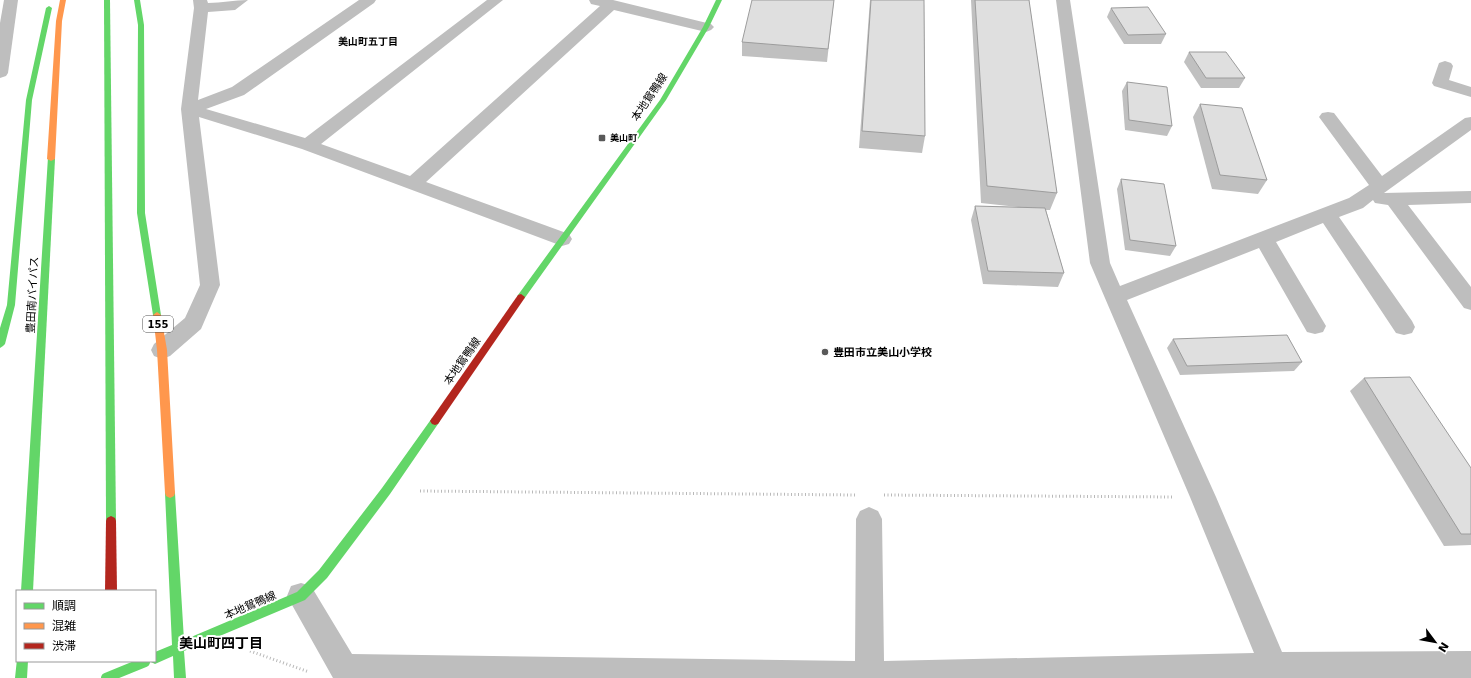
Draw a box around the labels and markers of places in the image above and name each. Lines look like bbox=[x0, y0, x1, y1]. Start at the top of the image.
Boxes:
marker: 美山町 bbox=[597, 133, 607, 143]
place label: 美山町 bbox=[610, 133, 637, 143]
place label: 豊田市立美山小学校 bbox=[833, 346, 932, 359]
marker: 豊田市立美山小学校 bbox=[820, 347, 830, 357]

